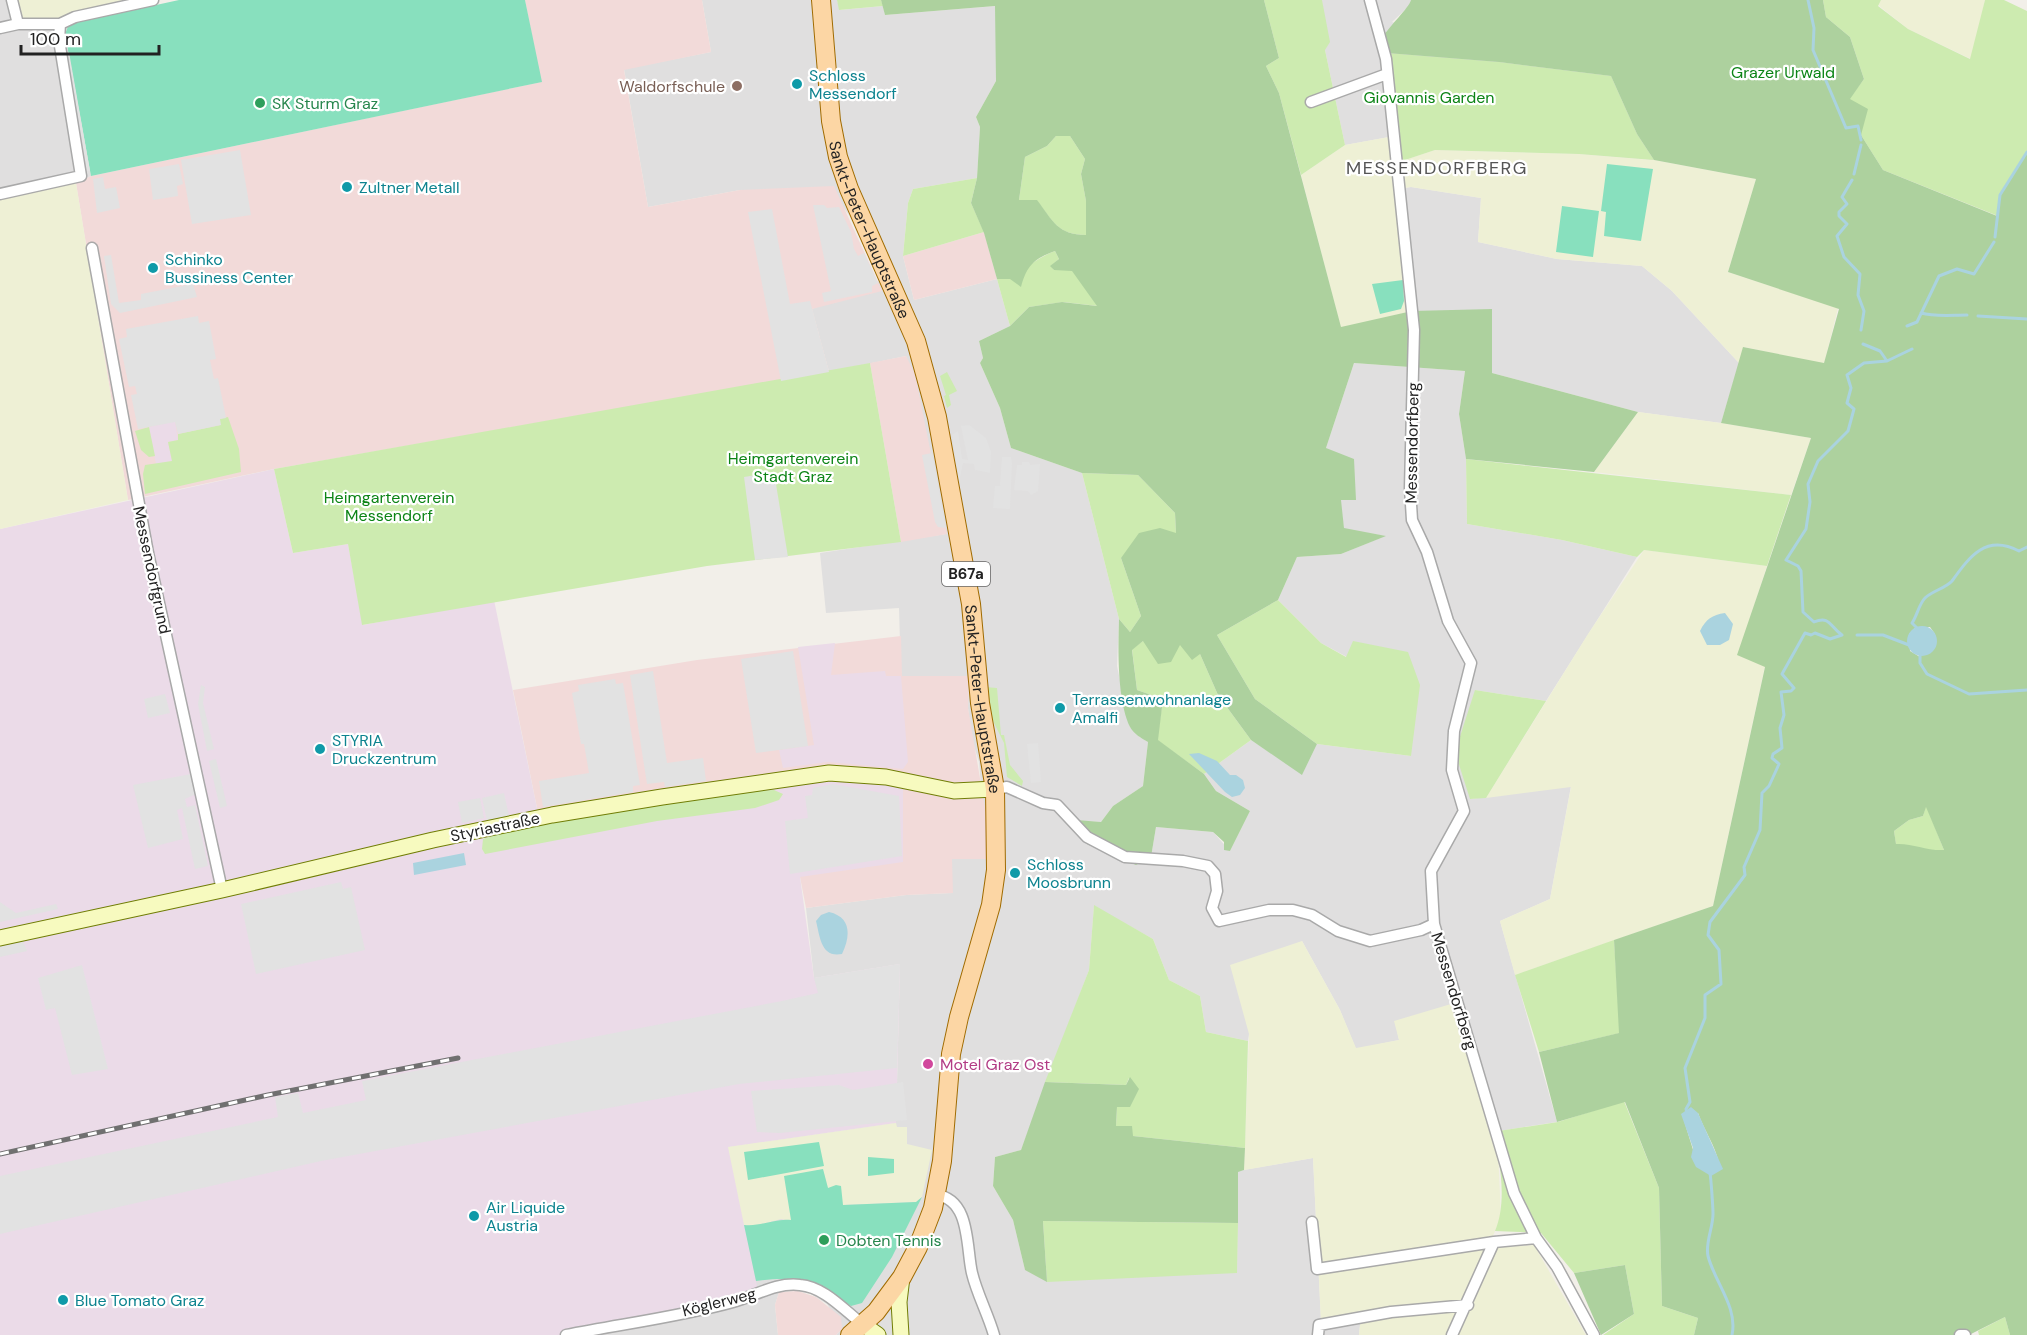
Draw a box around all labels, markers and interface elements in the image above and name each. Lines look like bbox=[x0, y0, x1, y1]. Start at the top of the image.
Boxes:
scale bar bbox=[21, 18, 159, 56]
text: 100 m bbox=[30, 27, 81, 51]
park label: Grazer Urwald bbox=[1731, 62, 1835, 83]
place label: Schloss Messendorf bbox=[809, 65, 897, 104]
place label: Waldorfschule bbox=[619, 76, 725, 97]
marker: Schloss Messendorf bbox=[790, 77, 804, 91]
marker: Waldorfschule bbox=[730, 79, 744, 93]
park label: Giovannis Garden bbox=[1363, 87, 1495, 108]
place label: SK Sturm Graz bbox=[272, 93, 378, 114]
marker: SK Sturm Graz bbox=[253, 96, 267, 110]
street label: Sankt-Peter-Hauptstraße bbox=[825, 139, 915, 322]
district label: MESSENDORFBERG bbox=[1346, 156, 1528, 180]
place label: Zultner Metall bbox=[359, 177, 460, 198]
marker: Zultner Metall bbox=[340, 180, 354, 194]
place label: Schinko Bussiness Center bbox=[165, 249, 293, 288]
marker: Schinko Bussiness Center bbox=[146, 261, 160, 275]
street label: Messendorfberg bbox=[1400, 382, 1424, 504]
park label: Heimgartenverein Stadt Graz bbox=[728, 448, 858, 487]
park label: Heimgartenverein Messendorf bbox=[324, 487, 454, 526]
street label: Messendorfgrund bbox=[128, 504, 176, 636]
road number: B67a bbox=[942, 562, 990, 586]
street label: Sankt-Peter-Hauptstraße bbox=[961, 604, 1006, 794]
place label: Terrassenwohnanlage Amalfi bbox=[1072, 689, 1231, 728]
marker: Terrassenwohnanlage Amalfi bbox=[1053, 701, 1067, 715]
place label: STYRIA Druckzentrum bbox=[332, 730, 437, 769]
marker: STYRIA Druckzentrum bbox=[313, 742, 327, 756]
street label: Styriastraße bbox=[448, 807, 542, 847]
place label: Schloss Moosbrunn bbox=[1027, 854, 1111, 893]
marker: Schloss Moosbrunn bbox=[1008, 866, 1022, 880]
street label: Messendorfberg bbox=[1426, 930, 1482, 1052]
place label: Motel Graz Ost bbox=[940, 1054, 1050, 1075]
marker: Motel Graz Ost bbox=[921, 1057, 935, 1071]
place label: Air Liquide Austria bbox=[486, 1197, 565, 1236]
marker: Air Liquide Austria bbox=[467, 1209, 481, 1223]
place label: Dobten Tennis bbox=[836, 1230, 942, 1251]
marker: Dobten Tennis bbox=[817, 1233, 831, 1247]
street label: Köglerweg bbox=[680, 1283, 758, 1321]
place label: Blue Tomato Graz bbox=[75, 1290, 204, 1311]
marker: Blue Tomato Graz bbox=[56, 1293, 70, 1307]

